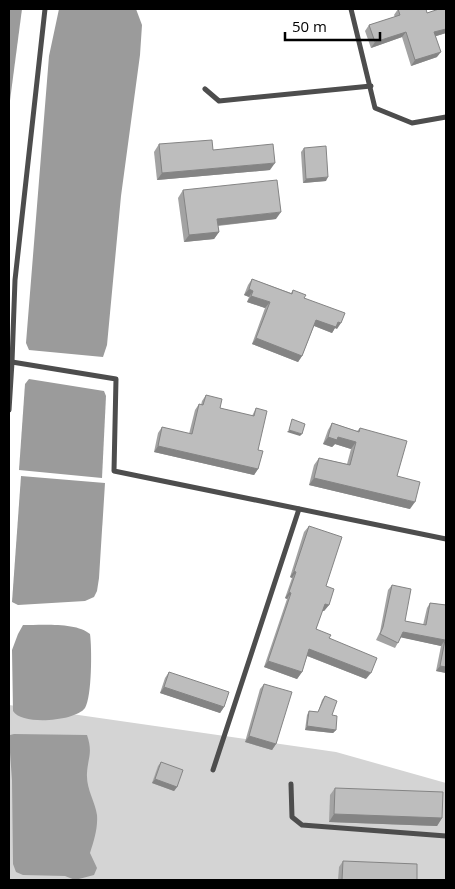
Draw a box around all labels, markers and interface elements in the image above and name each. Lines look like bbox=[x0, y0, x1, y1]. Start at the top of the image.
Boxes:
scale bar bbox=[285, 10, 380, 42]
text: 50 m bbox=[292, 16, 327, 36]

